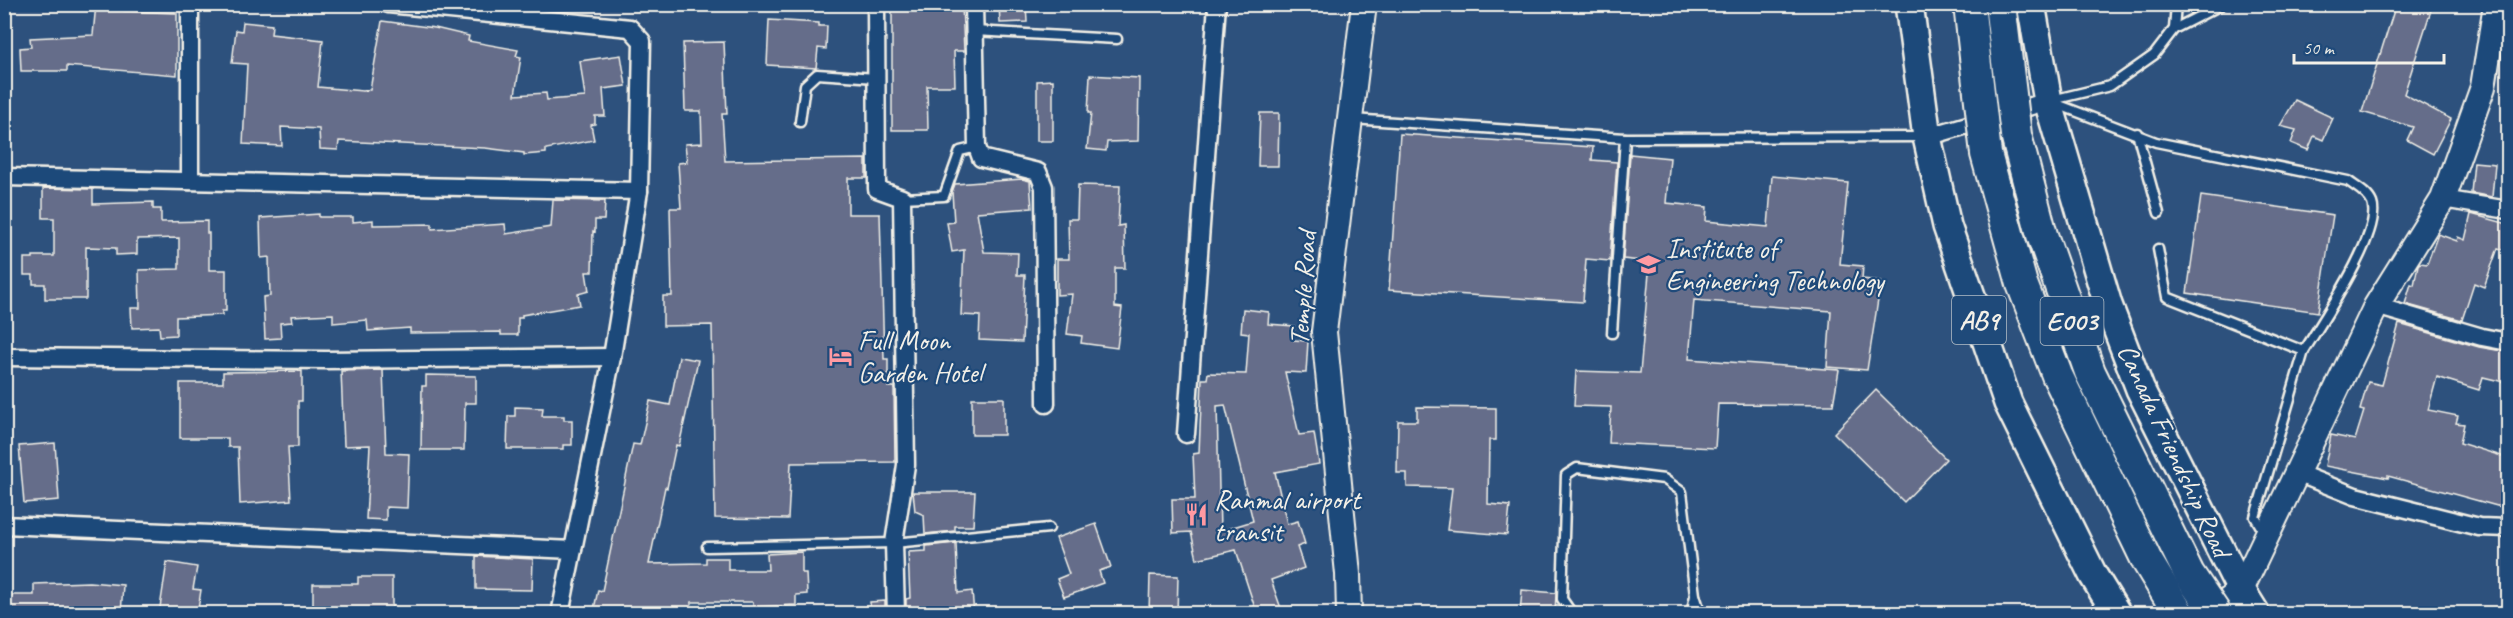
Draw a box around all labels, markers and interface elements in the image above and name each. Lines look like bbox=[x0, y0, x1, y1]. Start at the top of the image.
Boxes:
scale bar bbox=[2294, 27, 2444, 65]
text: 50 m bbox=[2303, 37, 2336, 59]
street label: Temple Road bbox=[1281, 226, 1324, 346]
place label: Institute of Engineering Technology bbox=[1666, 231, 1886, 298]
school or university icon: Institute of Engineering Technology bbox=[1635, 251, 1661, 277]
road number: AB9 bbox=[1952, 296, 2006, 344]
road number: E003 bbox=[2040, 297, 2104, 345]
place label: Full Moon Garden Hotel bbox=[858, 323, 987, 390]
street label: Canada Friendship Road bbox=[2110, 338, 2241, 566]
hotel icon: Full Moon Garden Hotel bbox=[827, 343, 853, 369]
place label: Ranmal airport transit bbox=[1214, 482, 1363, 549]
restaurant icon: Ranmal airport transit bbox=[1183, 502, 1209, 528]

